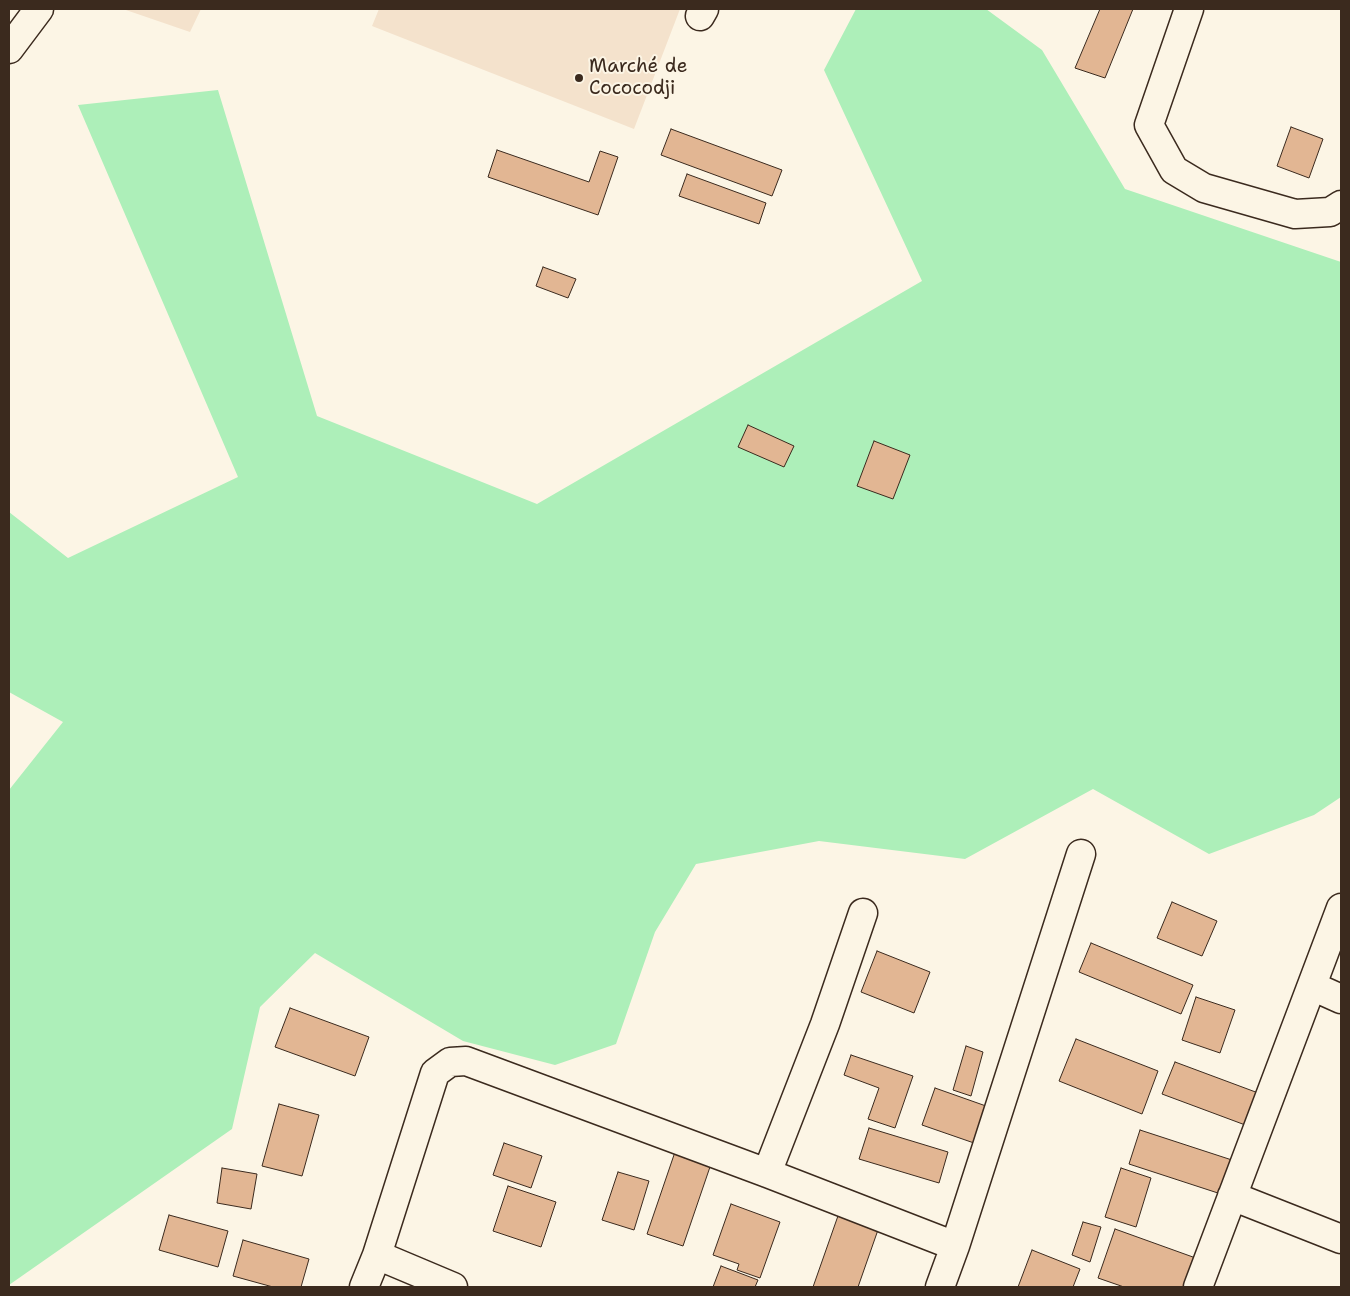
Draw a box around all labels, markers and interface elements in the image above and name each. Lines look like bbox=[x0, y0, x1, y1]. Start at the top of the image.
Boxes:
place label: Marché de Cococodji bbox=[589, 56, 687, 100]
marker: Marché de Cococodji bbox=[573, 72, 585, 84]

